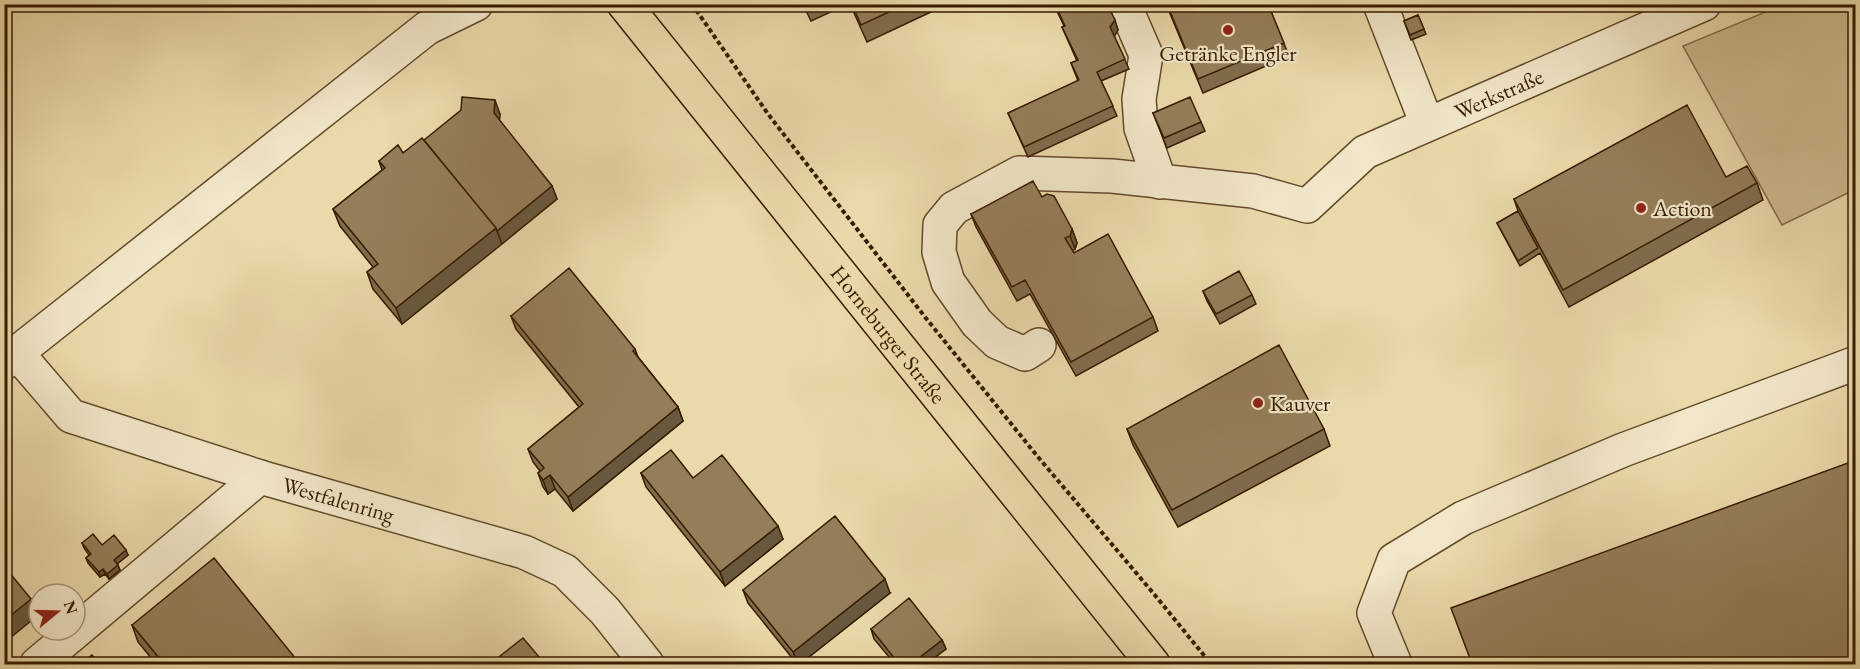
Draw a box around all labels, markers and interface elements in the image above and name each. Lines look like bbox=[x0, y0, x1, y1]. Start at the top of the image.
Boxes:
marker: Getränke Engler bbox=[1221, 23, 1235, 37]
place label: Getränke Engler bbox=[1159, 39, 1297, 68]
street label: Werkstraße bbox=[1450, 62, 1548, 126]
place label: Action bbox=[1652, 194, 1712, 223]
marker: Action bbox=[1634, 201, 1648, 215]
street label: Horneburger Straße bbox=[824, 259, 953, 410]
place label: Kauver bbox=[1270, 389, 1331, 418]
marker: Kauver bbox=[1251, 396, 1265, 410]
street label: Westfalenring bbox=[279, 470, 398, 530]
north arrow bbox=[27, 582, 87, 642]
text: N bbox=[59, 598, 83, 617]

